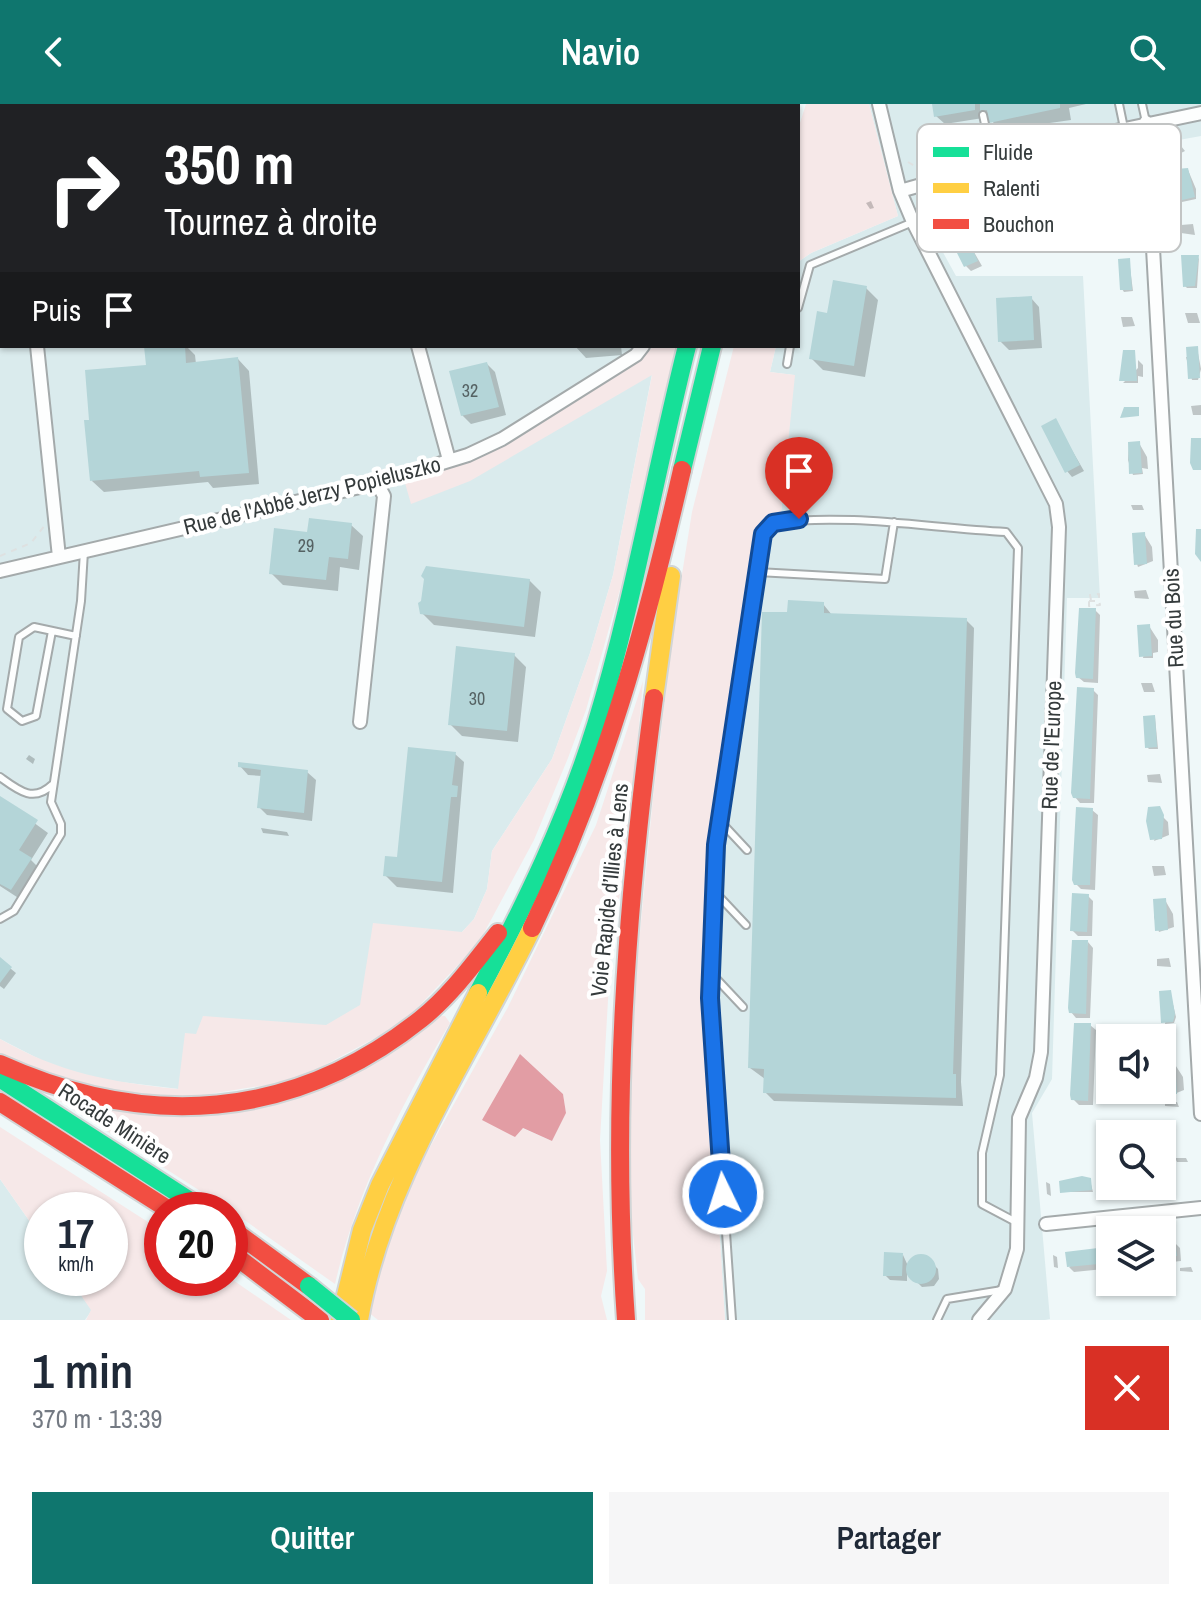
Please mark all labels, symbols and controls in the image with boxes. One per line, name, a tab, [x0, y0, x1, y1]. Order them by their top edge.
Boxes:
text: Navio	[561, 28, 640, 76]
icon: back	[32, 30, 76, 74]
icon: search	[1125, 30, 1169, 74]
legend	[917, 124, 1181, 252]
text: 350 m	[164, 126, 294, 201]
icon: right	[32, 136, 136, 240]
text: Fluide	[983, 137, 1033, 167]
text: Ralenti	[983, 173, 1040, 203]
text: Tournez à droite	[164, 198, 377, 246]
text: Bouchon	[983, 209, 1054, 239]
icon: arrive	[97, 288, 141, 332]
text: Puis	[32, 290, 81, 330]
house number: 32	[462, 378, 478, 403]
pin	[765, 437, 833, 519]
street label: Rue de l'Abbé Jerzy Popieluszko	[180, 448, 444, 542]
icon: arrive	[777, 449, 821, 493]
house number: 29	[298, 533, 314, 558]
street label: Rue du Bois	[1155, 568, 1191, 668]
street label: Rue de l'Europe	[1034, 680, 1068, 810]
house number: 30	[469, 686, 485, 711]
street label: Voie Rapide d’Illies à Lens	[583, 782, 635, 998]
map controls	[1096, 1024, 1176, 1296]
button: sound	[1096, 1024, 1176, 1104]
street label: Rocade Minière	[53, 1075, 177, 1171]
button: search	[1096, 1120, 1176, 1200]
position arrow	[681, 1152, 765, 1236]
speed limit sign: 20	[144, 1192, 248, 1296]
text: 17	[58, 1207, 94, 1260]
button: layers	[1096, 1216, 1176, 1296]
text: km/h	[58, 1250, 94, 1277]
text: 1 min	[32, 1338, 133, 1403]
button: close	[1085, 1346, 1169, 1430]
text: 370 m · 13:39	[32, 1401, 162, 1436]
button: Quitter	[32, 1492, 593, 1584]
button: Partager	[609, 1492, 1169, 1584]

